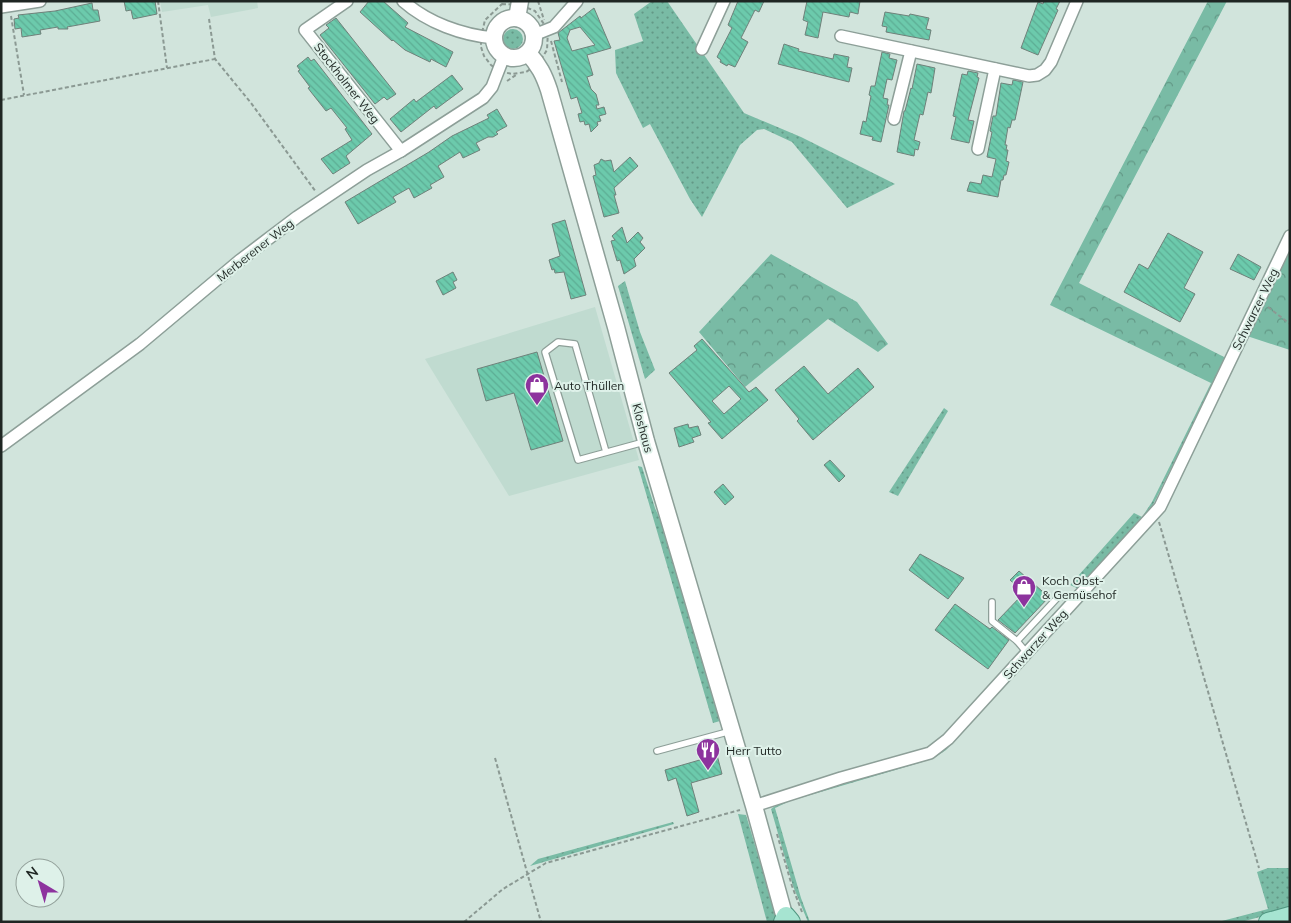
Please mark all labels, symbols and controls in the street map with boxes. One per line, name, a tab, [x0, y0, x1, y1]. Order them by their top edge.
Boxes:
street label: Stockholmer Weg	[311, 40, 383, 126]
street label: Merberener Weg	[214, 215, 296, 285]
street label: Schwarzer Weg	[1229, 266, 1281, 352]
shop icon: Auto Thüllen	[524, 372, 550, 406]
place label: Auto Thüllen	[554, 378, 624, 393]
street label: Kloshaus	[629, 402, 657, 454]
place label: Koch Obst- & Gemüsehof	[1042, 573, 1117, 602]
shop icon: Koch Obst- & Gemüsehof	[1011, 574, 1037, 608]
street label: Schwarzer Weg	[1000, 606, 1070, 682]
restaurant icon: Herr Tutto	[695, 737, 721, 771]
place label: Herr Tutto	[726, 743, 782, 758]
north arrow	[15, 858, 65, 908]
text: N	[22, 862, 42, 883]

